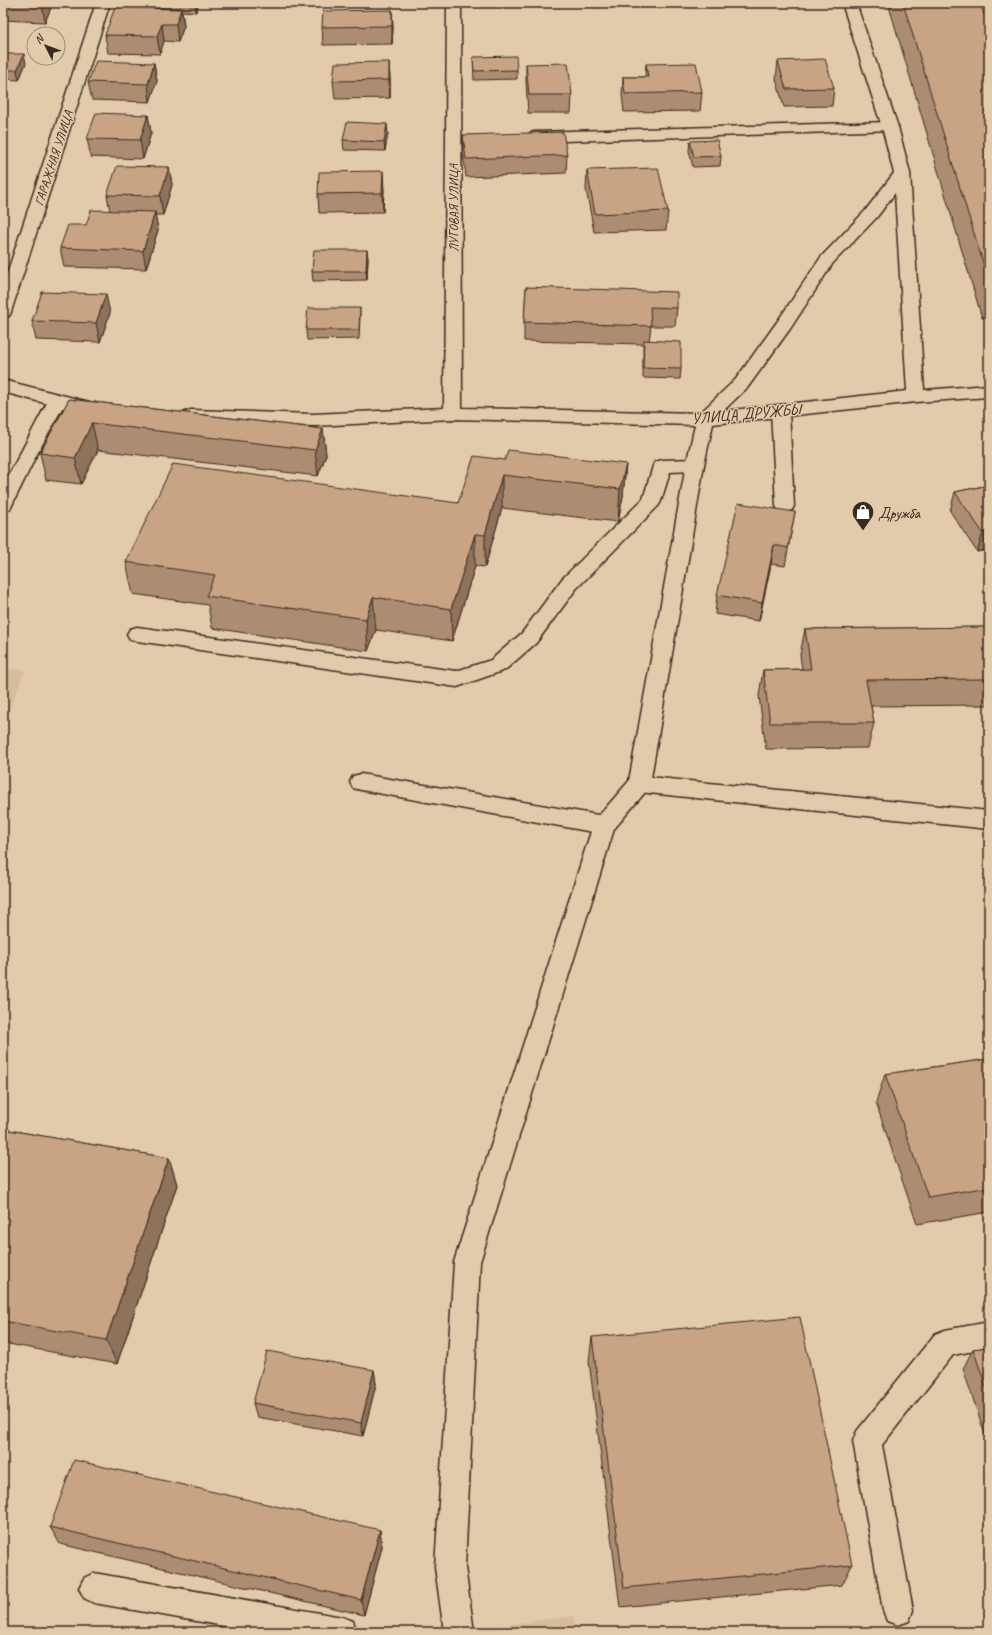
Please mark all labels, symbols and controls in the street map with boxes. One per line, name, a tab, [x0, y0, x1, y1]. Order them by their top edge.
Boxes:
north arrow	[26, 26, 66, 66]
text: N	[31, 30, 48, 47]
street label: ГАРАЖНАЯ УЛИЦА	[31, 109, 77, 208]
street label: ЛУГОВАЯ УЛИЦА	[446, 164, 462, 252]
street label: УЛИЦА ДРУЖБЫ	[691, 399, 805, 429]
shop icon: Дружба	[850, 499, 876, 532]
place label: Дружба	[878, 503, 921, 523]

